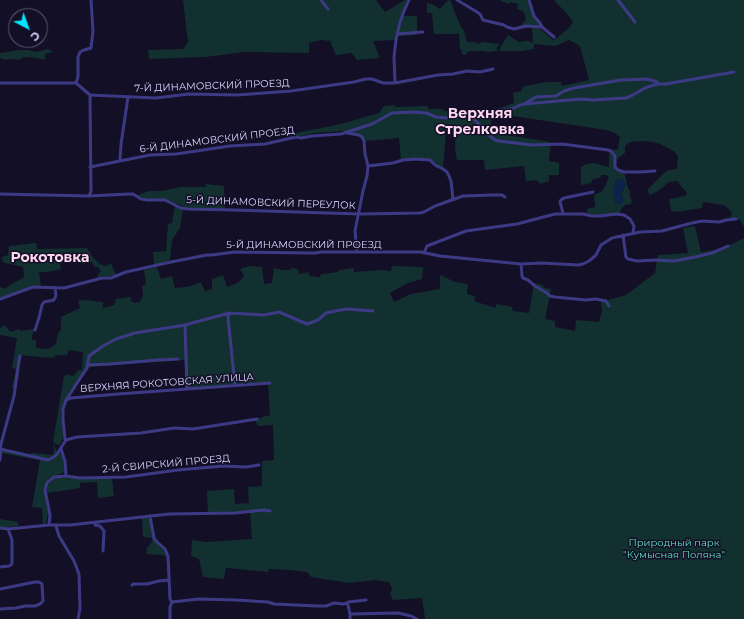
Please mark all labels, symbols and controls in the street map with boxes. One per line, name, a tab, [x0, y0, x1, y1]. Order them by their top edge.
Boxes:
north arrow	[8, 8, 48, 48]
text: С	[28, 28, 43, 44]
street label: 7-Й ДИНАМОВСКИЙ ПРОЕЗД	[134, 77, 290, 95]
district label: Верхняя Стрелковка	[435, 106, 525, 138]
street label: 6-Й ДИНАМОВСКИЙ ПРОЕЗД	[139, 125, 295, 155]
street label: 5-Й ДИНАМОВСКИЙ ПЕРЕУЛОК	[186, 194, 356, 212]
street label: 5-Й ДИНАМОВСКИЙ ПРОЕЗД	[226, 239, 382, 251]
district label: Рокотовка	[10, 250, 90, 266]
street label: ВЕРХНЯЯ РОКОТОВСКАЯ УЛИЦА	[80, 371, 254, 395]
street label: 2-Й СВИРСКИЙ ПРОЕЗД	[102, 452, 230, 476]
park label: Природный парк "Кумысная Поляна"	[623, 537, 725, 560]

